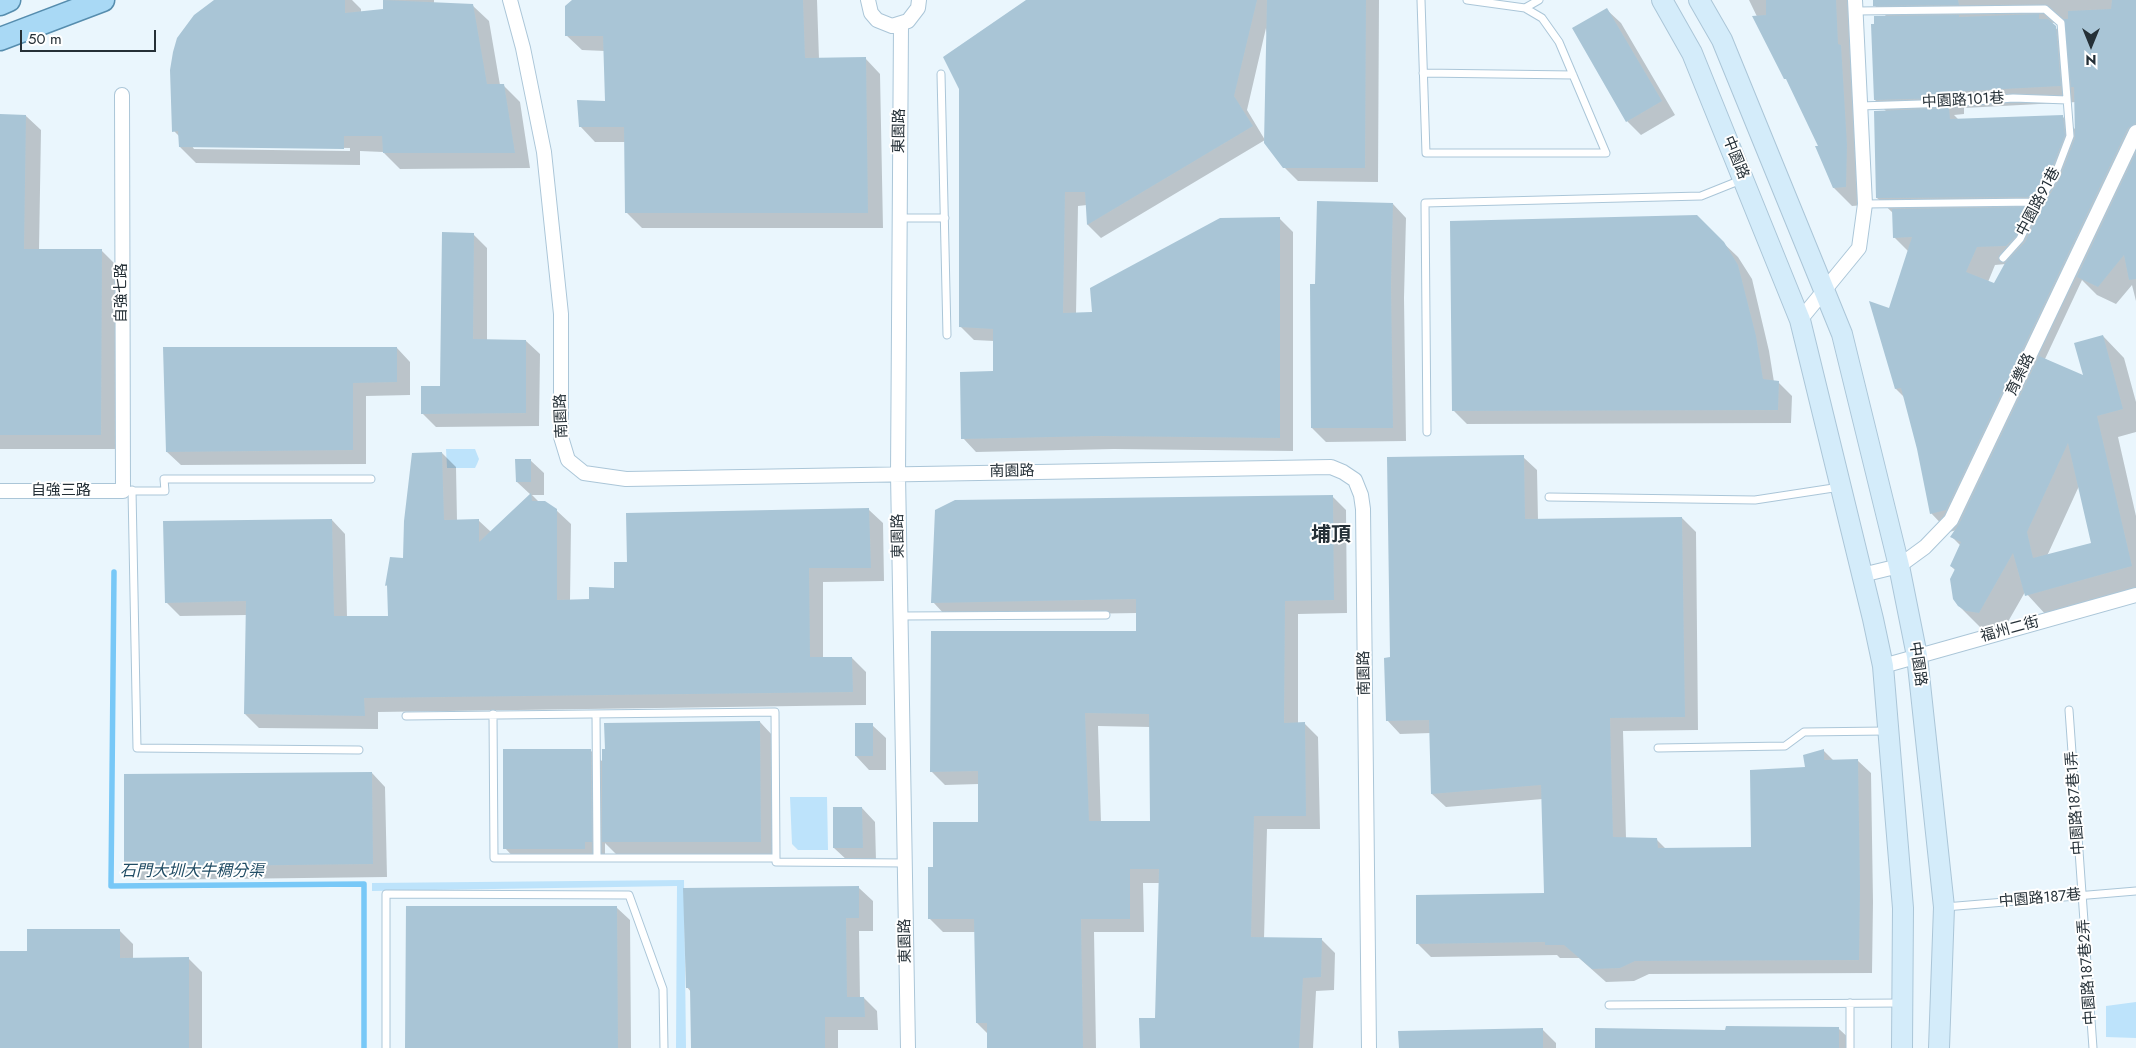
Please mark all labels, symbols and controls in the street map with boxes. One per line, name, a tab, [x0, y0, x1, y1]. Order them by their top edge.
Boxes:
scale bar	[22, 20, 159, 52]
north arrow	[2066, 20, 2116, 70]
text: 50 m	[28, 28, 62, 50]
text: N	[2085, 50, 2097, 70]
street label: 中園路101巷	[1921, 90, 2005, 112]
street label: 東園路	[891, 108, 909, 154]
street label: 中園路	[1718, 134, 1752, 182]
street label: 中園路91巷	[2013, 164, 2065, 240]
street label: 自強七路	[113, 263, 131, 323]
street label: 育樂路	[2003, 351, 2039, 399]
street label: 南園路	[552, 393, 572, 439]
street label: 南園路	[989, 463, 1035, 481]
street label: 自強三路	[31, 482, 91, 500]
street label: 東園路	[890, 513, 908, 559]
district label: 埔頂	[1311, 524, 1351, 548]
street label: 福州二街	[1979, 614, 2041, 646]
street label: 中園路	[1905, 640, 1929, 688]
street label: 南園路	[1356, 650, 1374, 696]
street label: 中園路187巷1弄	[2063, 750, 2089, 856]
water label: 石門大圳大牛稠分渠	[120, 862, 264, 882]
street label: 中園路187巷	[1998, 886, 2082, 912]
street label: 東園路	[897, 918, 915, 964]
street label: 中園路187巷2弄	[2075, 918, 2101, 1026]

